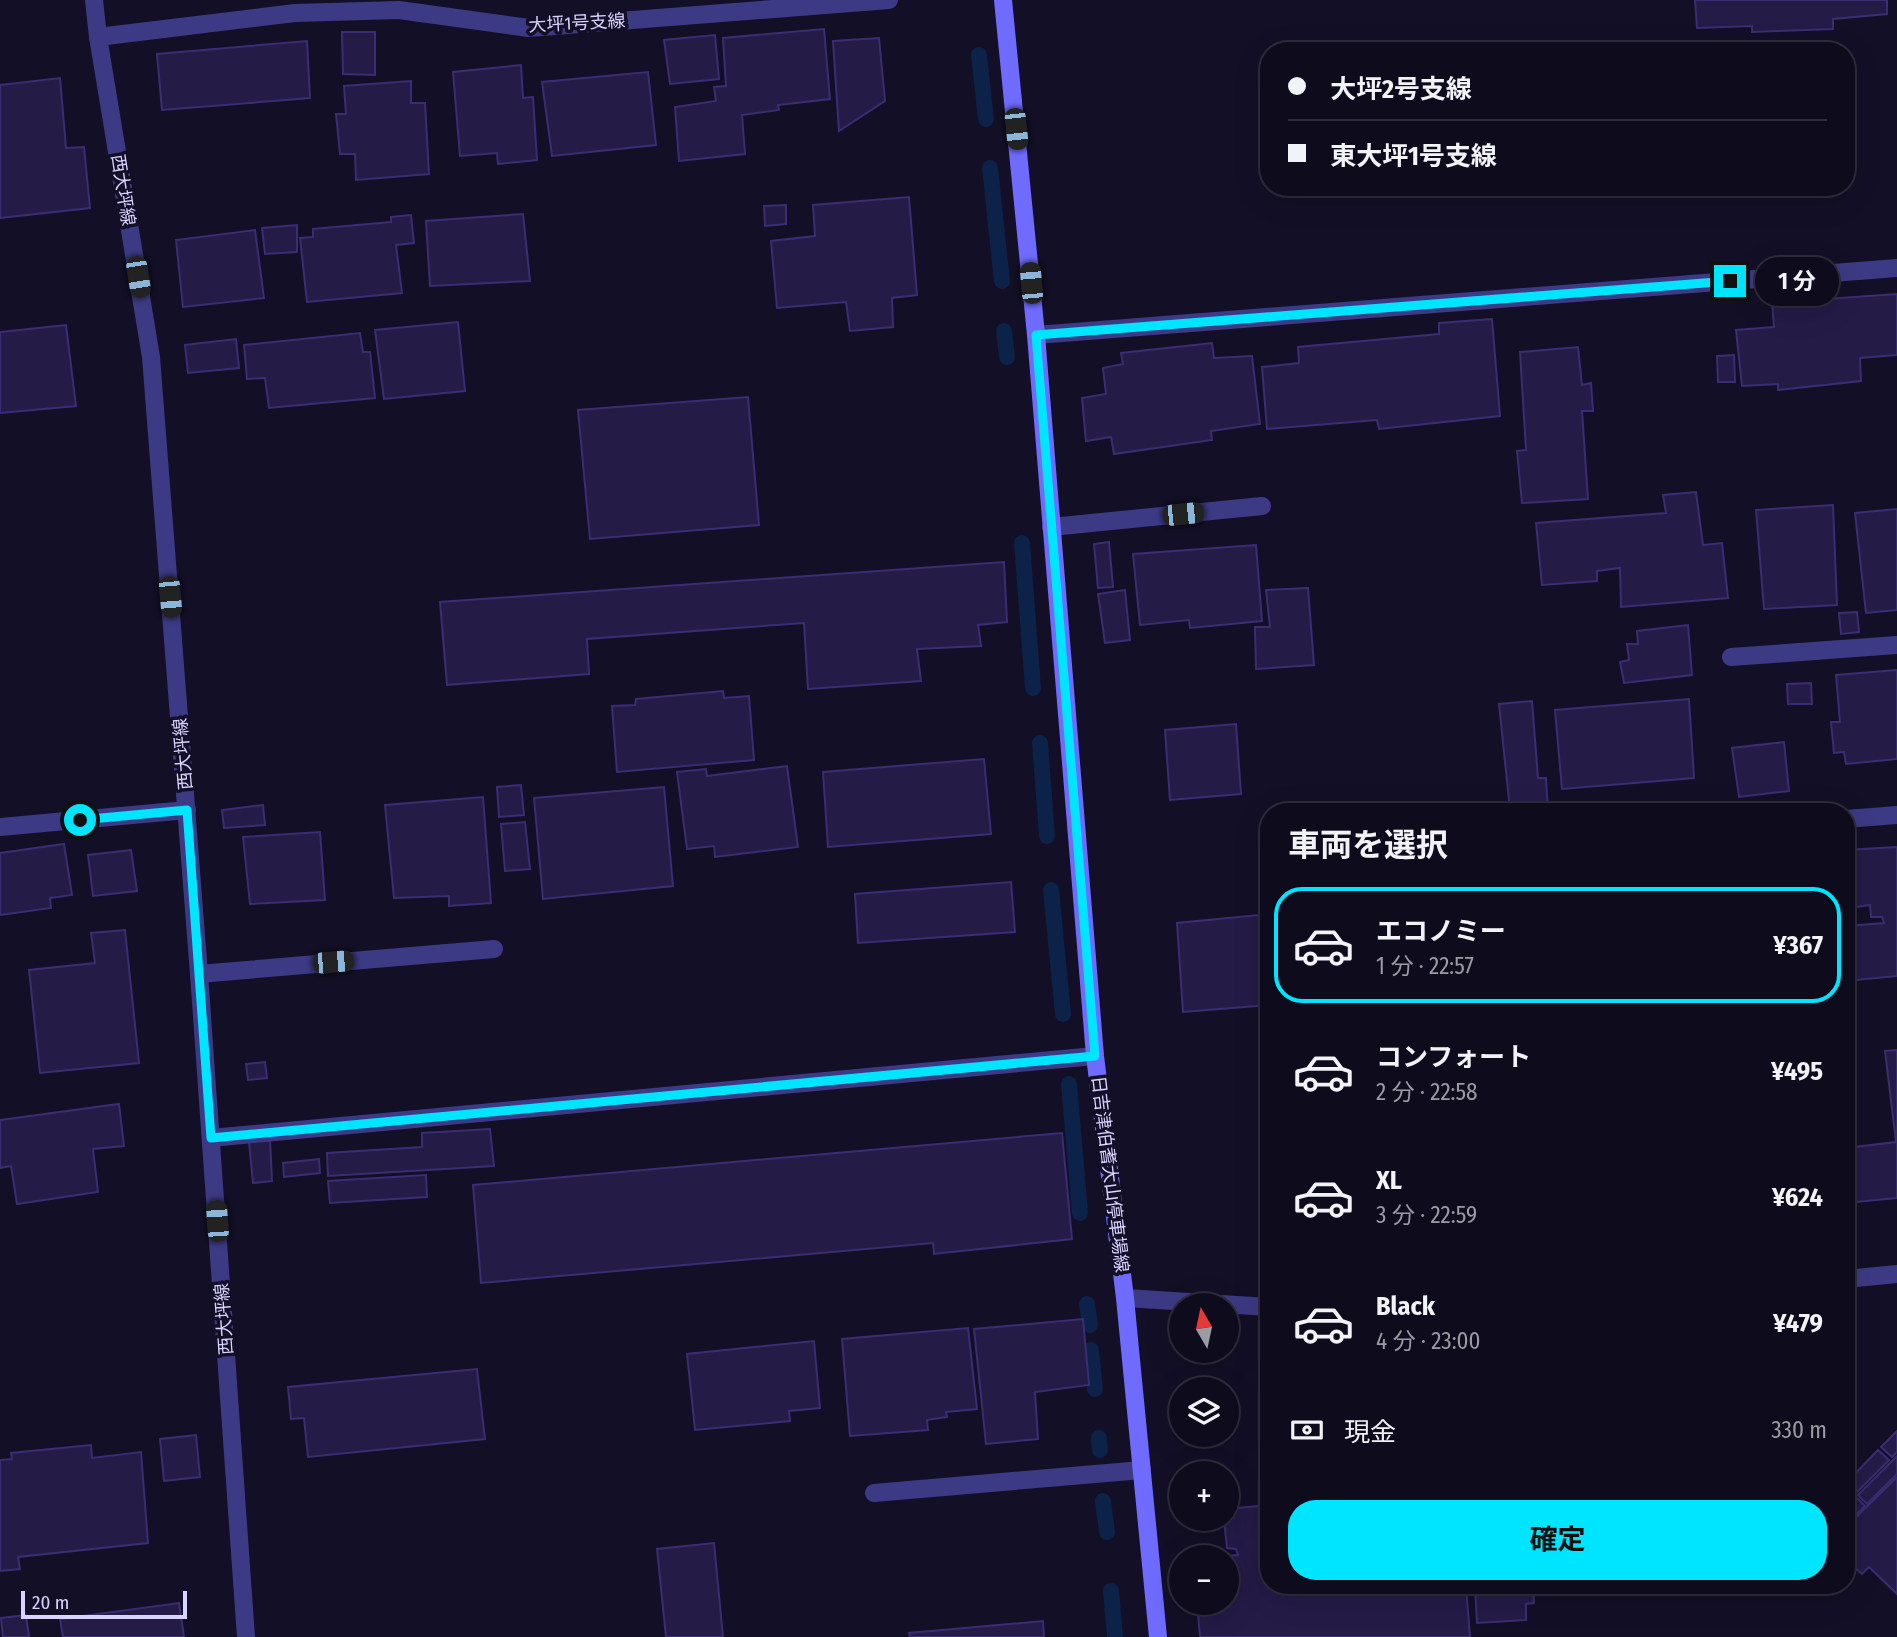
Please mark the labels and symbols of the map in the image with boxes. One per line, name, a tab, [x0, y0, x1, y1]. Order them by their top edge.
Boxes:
street label: 大坪1号支線	[528, 9, 626, 37]
car	[1004, 107, 1029, 151]
street label: 西大坪線	[107, 153, 139, 227]
car	[125, 255, 152, 299]
callout: 1 分	[1754, 256, 1838, 306]
car	[1019, 261, 1044, 305]
route end	[1714, 265, 1746, 297]
car	[1162, 501, 1205, 527]
car	[158, 575, 183, 619]
street label: 西大坪線	[169, 717, 197, 791]
route start	[64, 804, 96, 836]
car	[312, 950, 355, 974]
street label: 日吉津伯耆大山停車場線	[1087, 1074, 1133, 1274]
car	[206, 1199, 229, 1243]
street label: 西大坪線	[211, 1282, 237, 1356]
north arrow	[1169, 1293, 1239, 1363]
scale bar	[21, 1588, 187, 1620]

